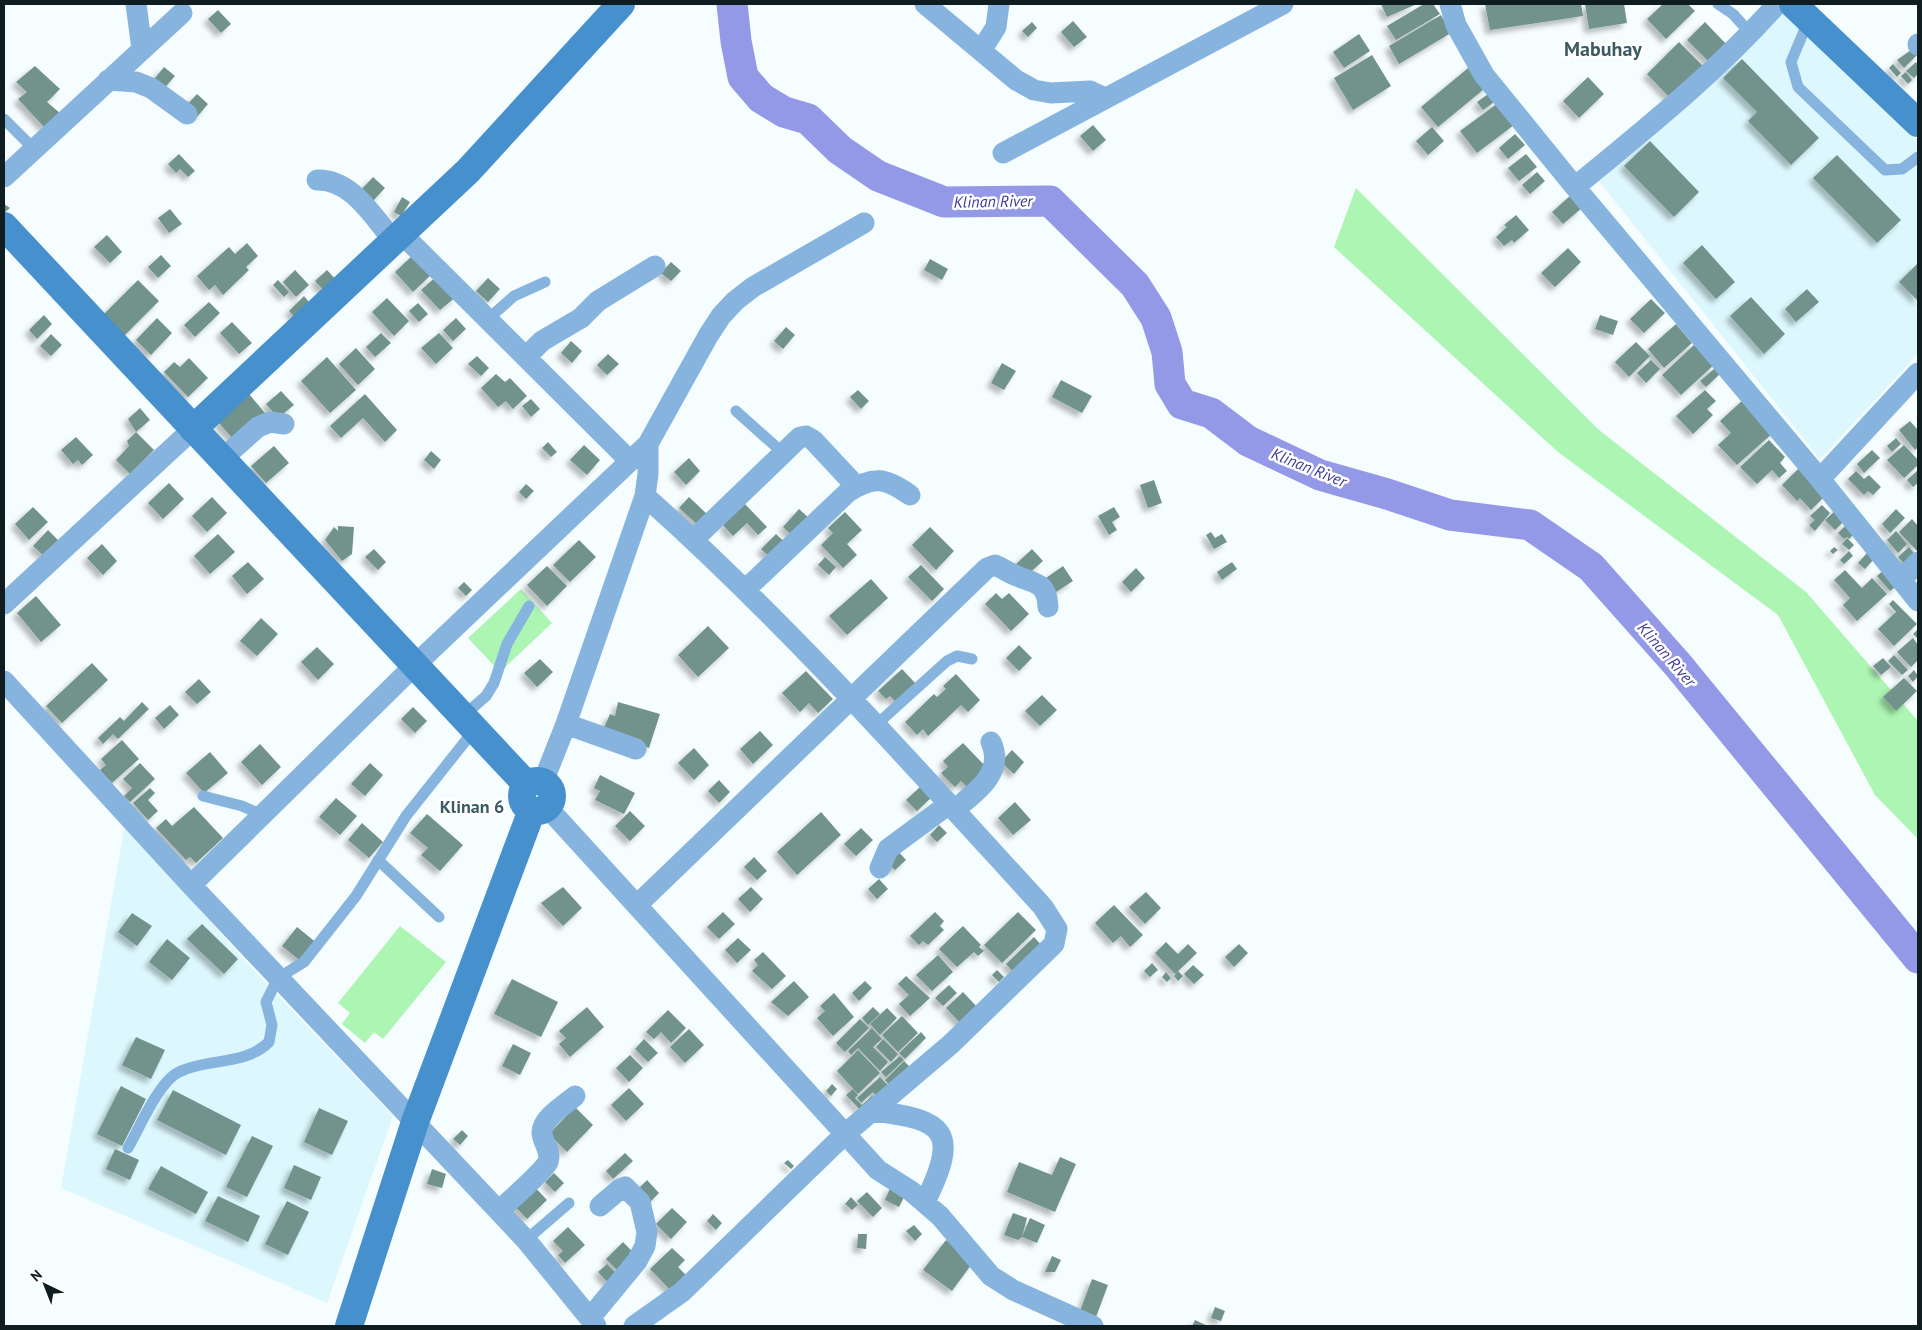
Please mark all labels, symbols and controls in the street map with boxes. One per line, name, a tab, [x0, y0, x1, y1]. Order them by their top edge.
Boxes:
district label: Mabuhay	[1564, 36, 1642, 62]
water label: Klinan River	[953, 190, 1034, 212]
water label: Klinan River	[1269, 443, 1351, 492]
water label: Klinan River	[1634, 618, 1702, 692]
district label: Klinan 6	[440, 795, 504, 818]
north arrow	[20, 1260, 70, 1310]
text: N	[27, 1266, 46, 1285]

